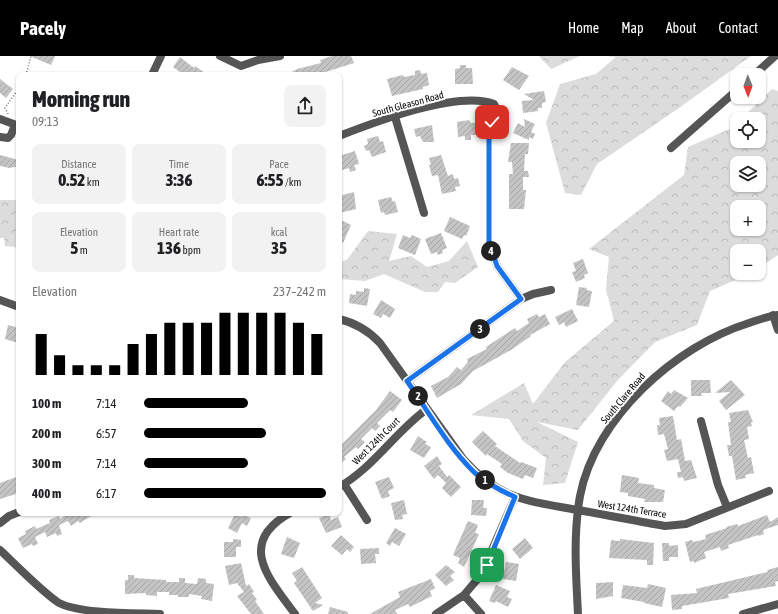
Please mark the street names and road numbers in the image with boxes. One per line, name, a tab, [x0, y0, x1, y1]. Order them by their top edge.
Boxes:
street label: South Gleason Road	[371, 89, 445, 119]
street label: South Clare Road	[599, 370, 647, 426]
street label: West 124th Court	[350, 415, 402, 467]
street label: West 124th Terrace	[597, 498, 668, 520]

